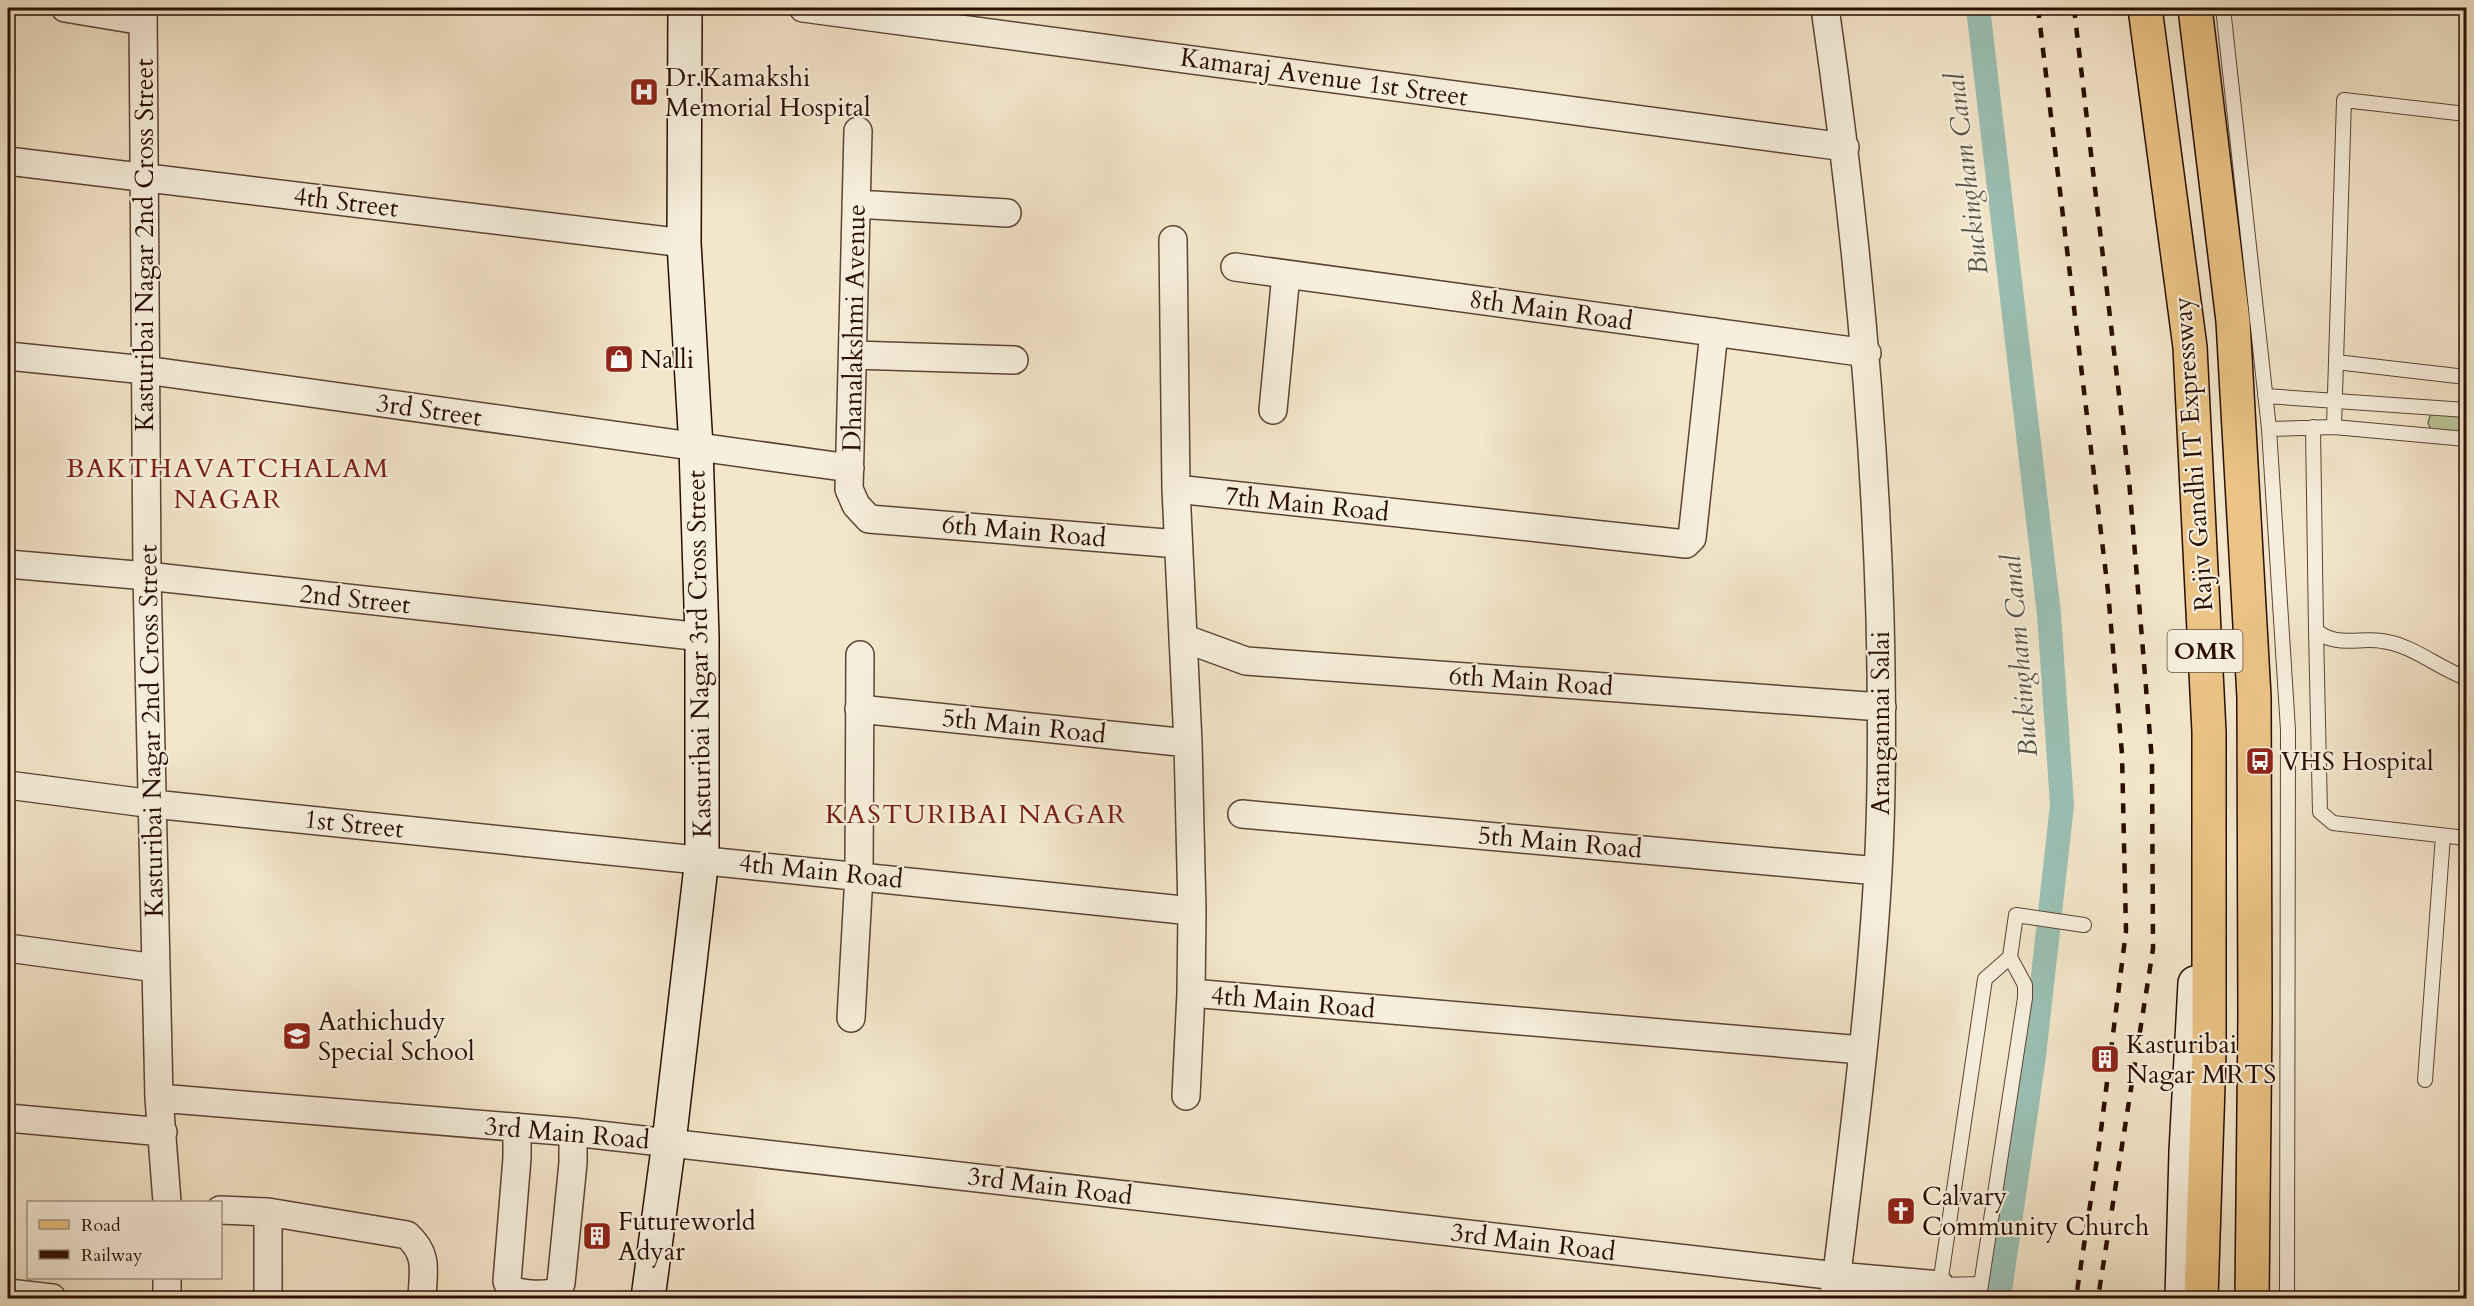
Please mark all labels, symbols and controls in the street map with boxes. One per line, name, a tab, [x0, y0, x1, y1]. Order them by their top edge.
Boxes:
street label: Kamaraj Avenue 1st Street	[1178, 39, 1470, 115]
street label: Kasturibai Nagar 2nd Cross Street	[127, 59, 162, 432]
place label: Dr.Kamakshi Memorial Hospital	[665, 60, 871, 125]
water label: Buckingham Canal	[1936, 70, 1998, 277]
hospital icon: Dr.Kamakshi Memorial Hospital	[628, 76, 660, 108]
street label: 4th Street	[292, 178, 400, 226]
street label: Dhanalakshmi Avenue	[834, 204, 874, 452]
street label: 8th Main Road	[1467, 281, 1635, 339]
street label: Rajiv Gandhi IT Expressway	[2165, 295, 2221, 612]
place label: Nalli	[640, 342, 694, 377]
shop icon: Nalli	[603, 343, 635, 375]
street label: 3rd Street	[374, 385, 484, 435]
district label: BAKTHAVATCHALAM NAGAR	[66, 450, 390, 518]
street label: Kasturibai Nagar 3rd Cross Street	[678, 470, 720, 838]
street label: 7th Main Road	[1223, 478, 1391, 530]
street label: 6th Main Road	[940, 506, 1108, 556]
street label: Kasturibai Nagar 2nd Cross Street	[130, 544, 172, 918]
water label: Buckingham Canal	[1993, 553, 2047, 759]
street label: 2nd Street	[298, 576, 412, 622]
road number: OMR	[2168, 630, 2242, 672]
street label: Arangannai Salai	[1863, 631, 1898, 815]
street label: 6th Main Road	[1448, 658, 1615, 704]
street label: 5th Main Road	[940, 700, 1108, 752]
place label: VHS Hospital	[2281, 744, 2434, 779]
bus stop icon: VHS Hospital	[2244, 745, 2276, 777]
district label: KASTURIBAI NAGAR	[825, 796, 1127, 833]
street label: 1st Street	[303, 801, 405, 847]
street label: 5th Main Road	[1476, 817, 1644, 867]
street label: 4th Main Road	[737, 845, 905, 897]
street label: 4th Main Road	[1209, 977, 1377, 1027]
place label: Aathichudy Special School	[318, 1004, 475, 1069]
school or university icon: Aathichudy Special School	[281, 1020, 313, 1052]
place label: Kasturibai Nagar MRTS	[2126, 1027, 2276, 1092]
building icon: Kasturibai Nagar MRTS	[2089, 1043, 2121, 1075]
street label: 3rd Main Road	[483, 1108, 651, 1158]
street label: 3rd Main Road	[966, 1159, 1134, 1213]
place label: Calvary Community Church	[1922, 1179, 2149, 1244]
church icon: Calvary Community Church	[1885, 1195, 1917, 1227]
legend	[27, 1201, 222, 1279]
place label: Futureworld Adyar	[618, 1204, 756, 1269]
text: Road	[81, 1213, 121, 1238]
street label: 3rd Main Road	[1449, 1215, 1617, 1269]
building icon: Futureworld Adyar	[581, 1220, 613, 1252]
text: Railway	[81, 1243, 143, 1268]

